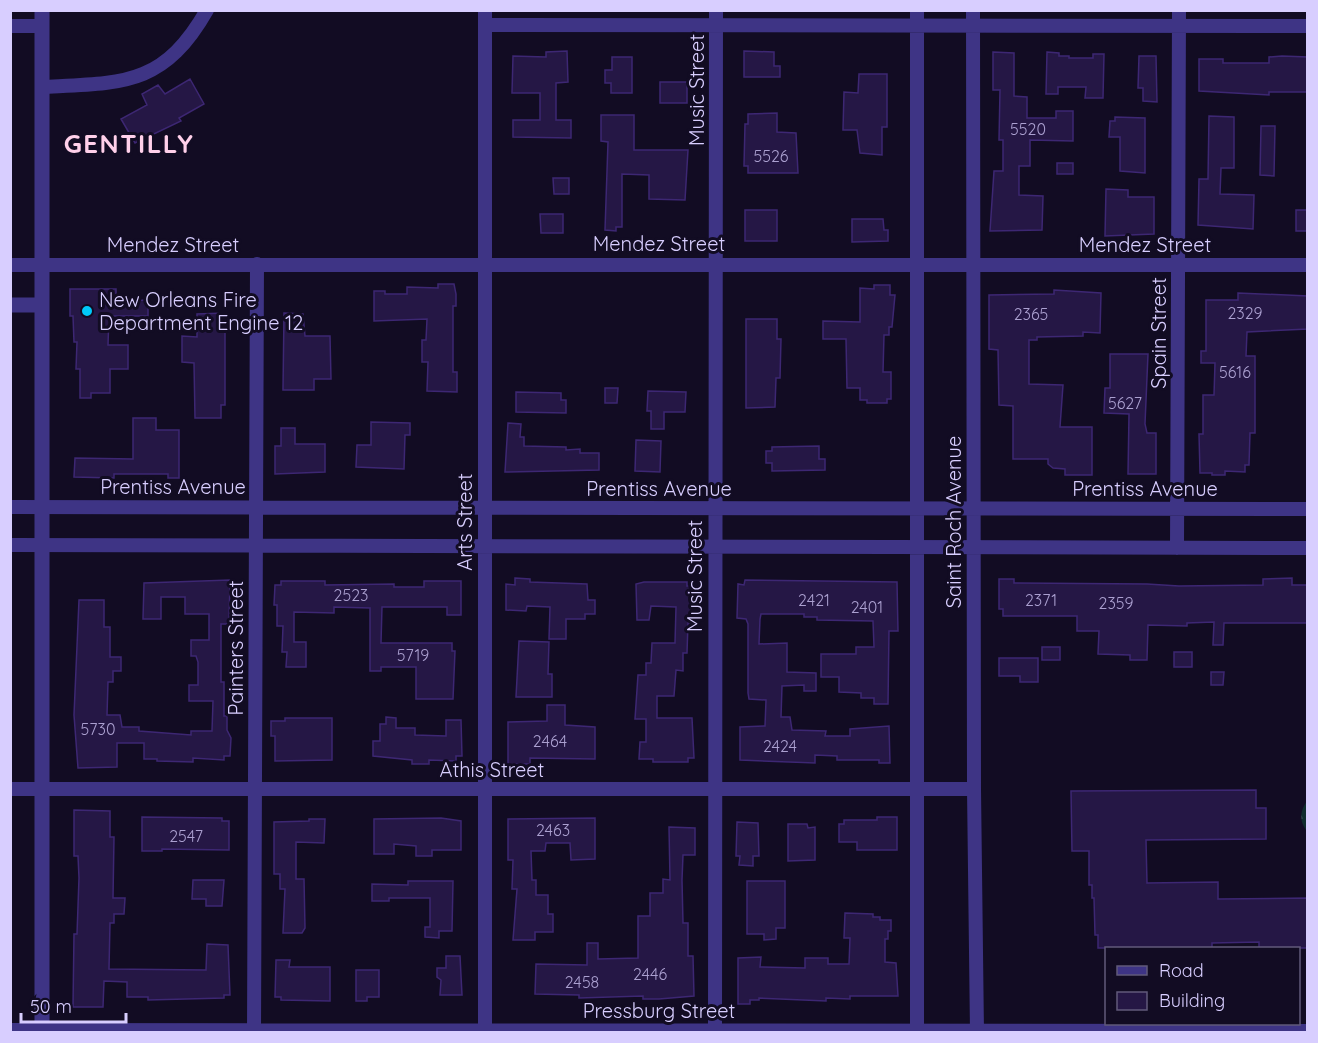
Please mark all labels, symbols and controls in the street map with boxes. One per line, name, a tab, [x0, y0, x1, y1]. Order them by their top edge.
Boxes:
street label: Music Street	[684, 34, 709, 146]
house number: 5520	[1010, 119, 1046, 139]
district label: GENTILLY	[64, 127, 194, 160]
house number: 5526	[754, 146, 789, 166]
street label: Mendez Street	[593, 231, 725, 256]
street label: Mendez Street	[107, 232, 239, 257]
street label: Mendez Street	[1079, 232, 1211, 257]
street label: Spain Street	[1146, 277, 1171, 389]
place label: New Orleans Fire Department Engine 12	[99, 287, 303, 335]
house number: 2329	[1227, 303, 1263, 323]
marker: New Orleans Fire Department Engine 12	[80, 304, 94, 318]
house number: 2365	[1014, 304, 1048, 324]
house number: 5616	[1219, 362, 1251, 382]
house number: 5627	[1108, 393, 1142, 413]
street label: Saint Roch Avenue	[941, 436, 966, 608]
street label: Arts Street	[452, 473, 477, 571]
street label: Prentiss Avenue	[100, 474, 246, 499]
street label: Prentiss Avenue	[586, 476, 732, 501]
street label: Prentiss Avenue	[1072, 476, 1218, 501]
street label: Music Street	[682, 520, 707, 632]
street label: Painters Street	[223, 580, 248, 715]
house number: 2523	[334, 585, 368, 605]
house number: 2421	[798, 590, 830, 610]
house number: 2371	[1025, 590, 1057, 610]
house number: 2359	[1099, 593, 1134, 613]
house number: 2401	[851, 597, 883, 617]
house number: 5719	[397, 645, 429, 665]
house number: 5730	[81, 719, 115, 739]
house number: 2464	[533, 731, 567, 751]
house number: 2424	[763, 736, 797, 756]
street label: Athis Street	[440, 757, 545, 782]
house number: 2463	[536, 820, 570, 840]
house number: 2547	[169, 826, 203, 846]
legend	[1105, 947, 1300, 1025]
text: Road	[1159, 959, 1204, 982]
house number: 2446	[633, 964, 667, 984]
house number: 2458	[565, 972, 599, 992]
scale bar	[21, 986, 126, 1024]
text: Building	[1159, 989, 1225, 1012]
text: 50 m	[30, 995, 72, 1018]
street label: Pressburg Street	[583, 998, 736, 1023]

